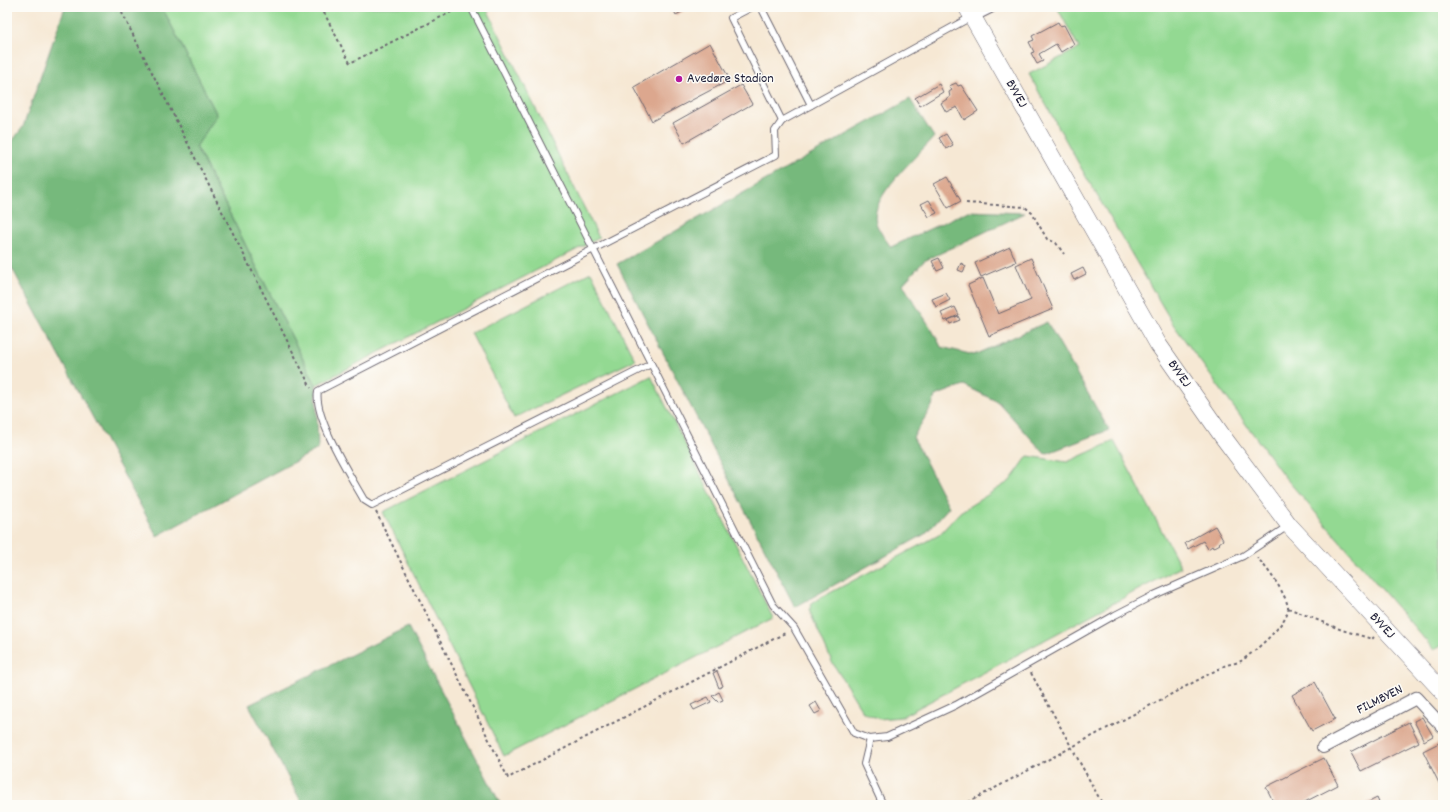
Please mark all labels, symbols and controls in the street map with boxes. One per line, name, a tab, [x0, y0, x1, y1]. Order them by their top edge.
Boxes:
place label: Avedøre Stadion	[687, 69, 774, 89]
marker: Avedøre Stadion	[674, 74, 684, 84]
street label: BYVEJ	[1000, 76, 1032, 112]
street label: BYVEJ	[1162, 356, 1196, 392]
street label: BYVEJ	[1364, 608, 1400, 644]
street label: FILMBYEN	[1353, 680, 1407, 720]

